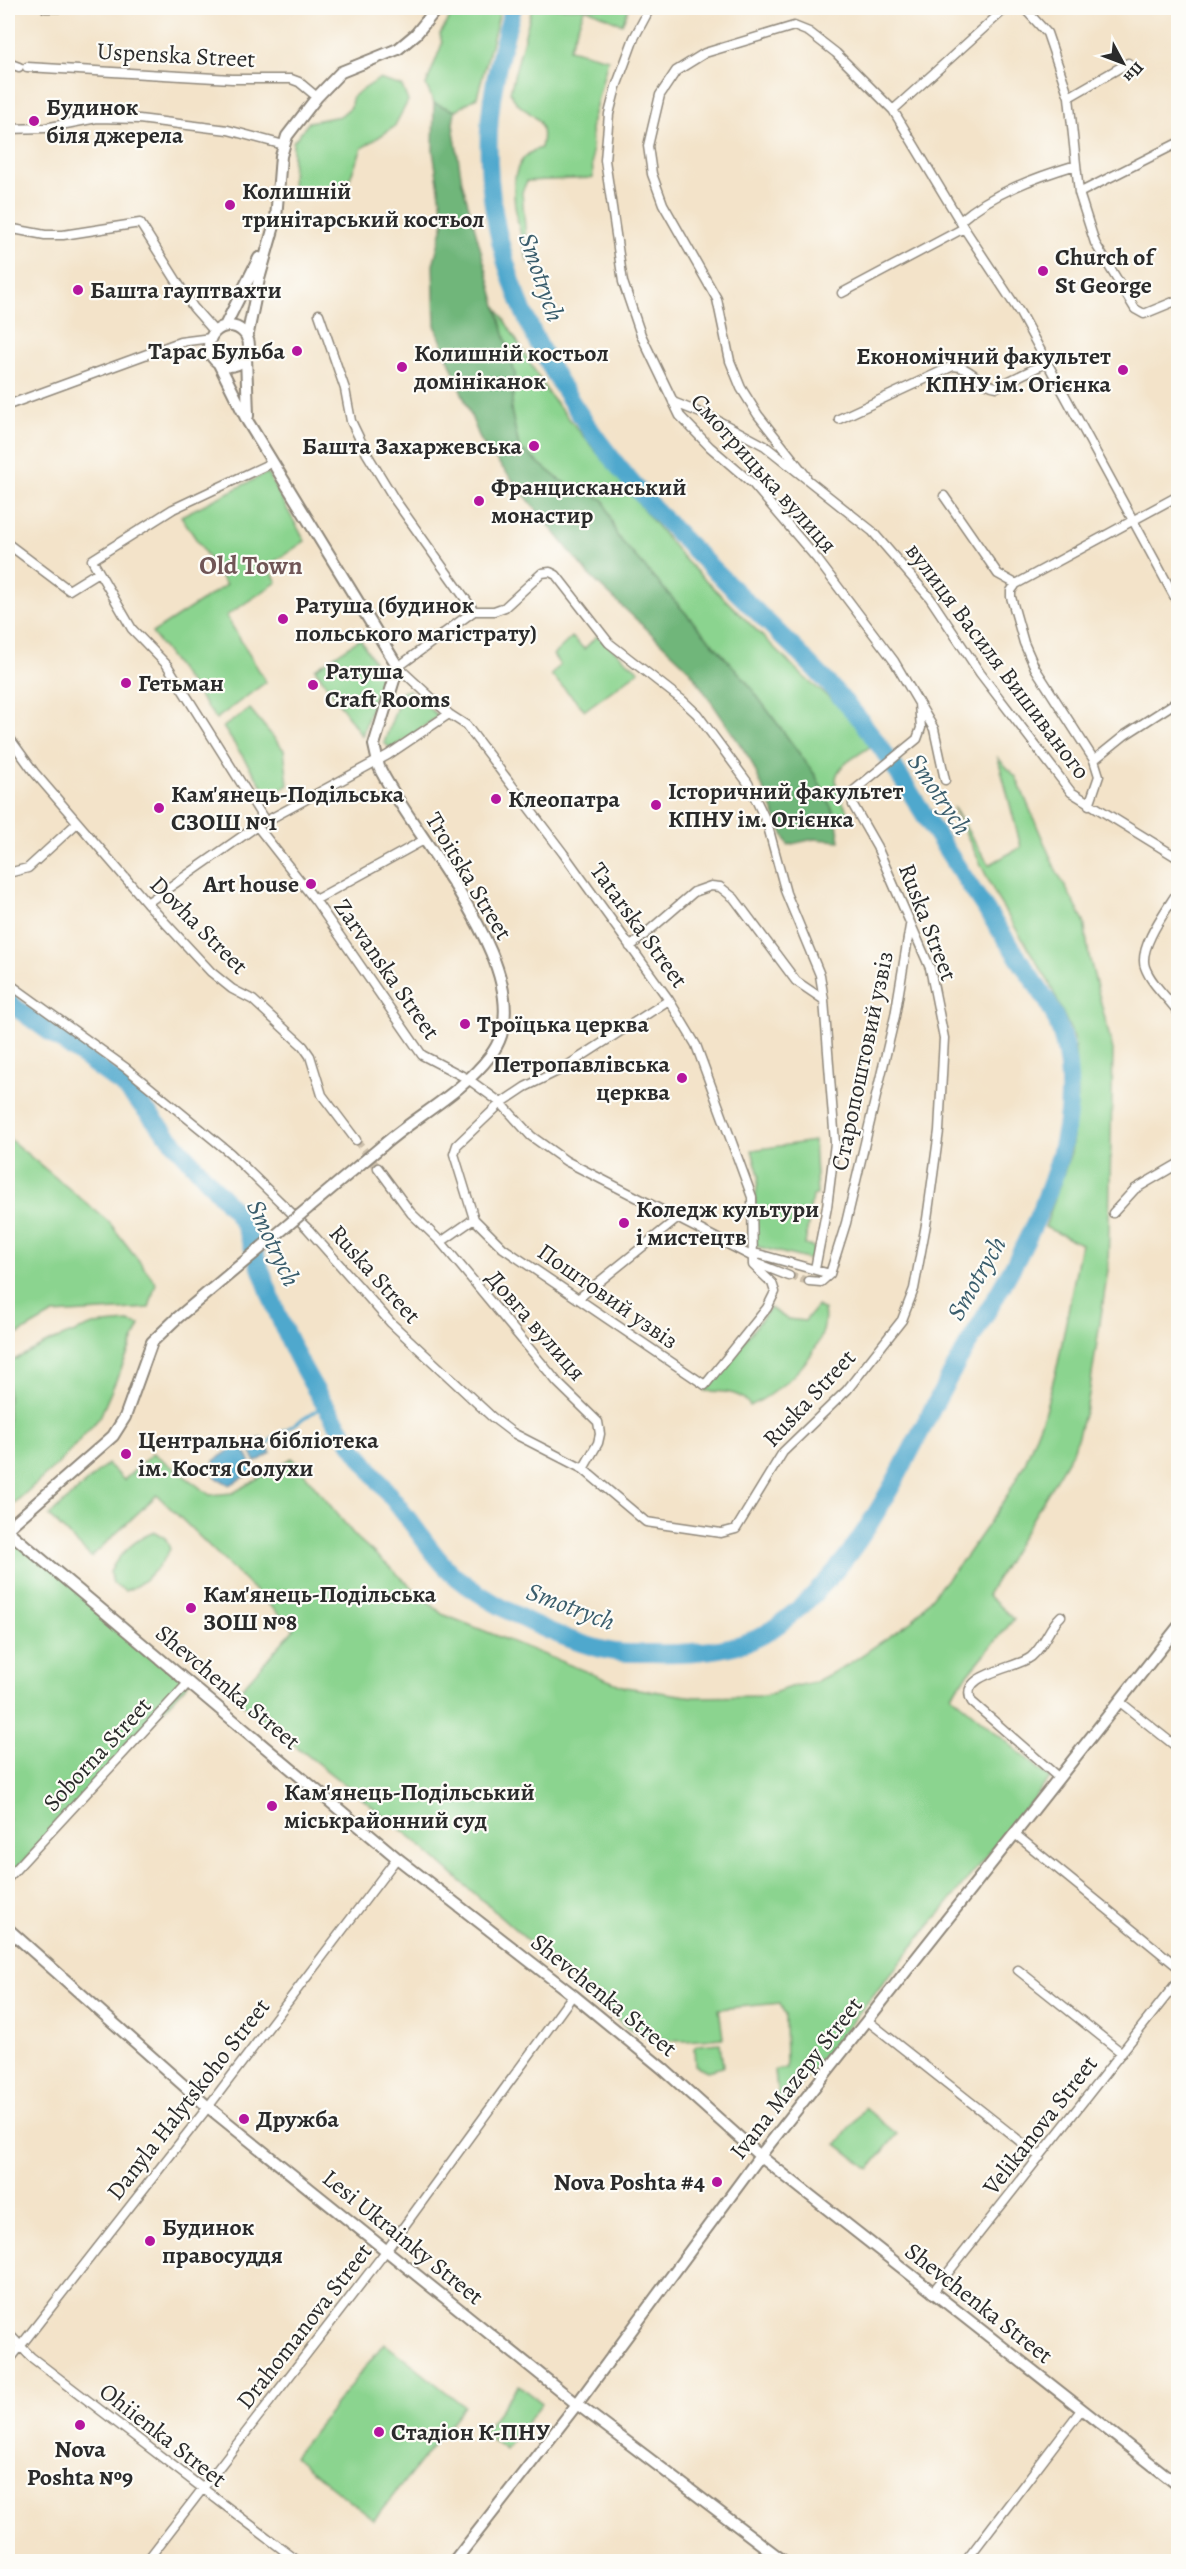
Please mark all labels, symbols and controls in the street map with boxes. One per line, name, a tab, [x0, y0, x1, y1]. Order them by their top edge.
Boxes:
north arrow	[1093, 33, 1153, 93]
street label: Uspenska Street	[96, 35, 256, 75]
text: Пн	[1118, 57, 1149, 87]
place label: Будинок біля джерела	[46, 91, 184, 151]
marker: Будинок біля джерела	[27, 114, 41, 128]
place label: Колишній тринітарський костьол	[242, 175, 485, 235]
marker: Колишній тринітарський костьол	[223, 198, 237, 212]
water label: Smotrych	[510, 228, 573, 326]
place label: Church of St George	[1055, 241, 1157, 301]
marker: Church of St George	[1036, 264, 1050, 278]
place label: Башта гауптвахти	[90, 274, 282, 306]
marker: Башта гауптвахти	[71, 283, 85, 297]
place label: Тарас Бульба	[148, 335, 286, 367]
place label: Колишній костьол домініканок	[413, 337, 609, 397]
place label: Економічний факультет КПНУ ім. Огієнка	[856, 340, 1112, 400]
marker: Тарас Бульба	[290, 344, 304, 358]
marker: Колишній костьол домініканок	[395, 360, 409, 374]
marker: Економічний факультет КПНУ ім. Огієнка	[1116, 363, 1130, 377]
street label: Смотрицька вулиця	[684, 386, 844, 560]
place label: Башта Захаржевська	[302, 430, 523, 462]
marker: Башта Захаржевська	[527, 439, 541, 453]
place label: Францисканський монастир	[491, 471, 686, 531]
marker: Францисканський монастир	[472, 494, 486, 508]
street label: вулиця Василя Вишиваного	[898, 536, 1098, 786]
district label: Old Town	[199, 548, 303, 583]
place label: Ратуша (будинок польського магістрату)	[295, 589, 537, 649]
marker: Ратуша (будинок польського магістрату)	[276, 612, 290, 626]
place label: Ратуша Craft Rooms	[325, 655, 450, 715]
place label: Гетьман	[138, 667, 224, 699]
marker: Гетьман	[119, 676, 133, 690]
marker: Ратуша Craft Rooms	[306, 678, 320, 692]
water label: Smotrych	[899, 746, 980, 842]
place label: Історичний факультет КПНУ ім. Огієнка	[668, 775, 904, 835]
place label: Кам'янець-Подільська СЗОШ №1	[171, 778, 405, 838]
place label: Клеопатра	[508, 783, 621, 815]
marker: Клеопатра	[489, 792, 503, 806]
marker: Історичний факультет КПНУ ім. Огієнка	[649, 798, 663, 812]
marker: Кам'янець-Подільська СЗОШ №1	[152, 801, 166, 815]
street label: Troitska Street	[418, 806, 520, 946]
street label: Tatarska Street	[583, 856, 695, 994]
street label: Ruska Street	[891, 859, 965, 985]
place label: Art house	[202, 868, 299, 900]
street label: Dovha Street	[143, 869, 255, 981]
marker: Art house	[304, 877, 318, 891]
street label: Zarvanska Street	[327, 892, 447, 1046]
street label: Старопоштовий узвіз	[823, 948, 901, 1174]
place label: Троїцька церква	[477, 1008, 649, 1040]
marker: Троїцька церква	[458, 1017, 472, 1031]
place label: Петропавлівська церква	[493, 1048, 671, 1108]
marker: Петропавлівська церква	[675, 1071, 689, 1085]
place label: Коледж культури і мистецтв	[636, 1193, 819, 1253]
water label: Smotrych	[238, 1194, 309, 1292]
marker: Коледж культури і мистецтв	[617, 1216, 631, 1230]
street label: Ruska Street	[322, 1218, 428, 1330]
water label: Smotrych	[938, 1230, 1015, 1327]
street label: Поштовий узвіз	[531, 1236, 685, 1356]
street label: Довга вулиця	[479, 1262, 593, 1388]
street label: Ruska Street	[755, 1342, 863, 1454]
place label: Центральна бібліотека ім. Костя Солухи	[138, 1424, 379, 1484]
marker: Центральна бібліотека ім. Костя Солухи	[119, 1447, 133, 1461]
water label: Smotrych	[522, 1574, 620, 1639]
place label: Кам'янець-Подільська ЗОШ №8	[203, 1578, 437, 1638]
marker: Кам'янець-Подільська ЗОШ №8	[184, 1601, 198, 1615]
street label: Shevchenka Street	[149, 1617, 307, 1757]
street label: Soborna Street	[36, 1690, 158, 1818]
place label: Кам'янець-Подільський міськрайонний суд	[284, 1776, 535, 1836]
marker: Кам'янець-Подільський міськрайонний суд	[265, 1799, 279, 1813]
street label: Shevchenka Street	[524, 1926, 684, 2064]
street label: Ivana Mazepy Street	[722, 1990, 870, 2166]
street label: Danyla Halytskoho Street	[99, 1991, 277, 2207]
street label: Velikanova Street	[975, 2049, 1105, 2202]
place label: Дружба	[256, 2103, 340, 2135]
marker: Дружба	[237, 2112, 251, 2126]
street label: Lesi Ukrainky Street	[316, 2162, 490, 2312]
place label: Nova Poshta #4	[553, 2166, 705, 2198]
marker: Nova Poshta #4	[710, 2175, 724, 2189]
place label: Будинок правосуддя	[162, 2211, 283, 2271]
marker: Будинок правосуддя	[143, 2234, 157, 2248]
street label: Shevchenka Street	[898, 2235, 1060, 2371]
street label: Drahomanova Street	[229, 2236, 379, 2416]
street label: Ohiienka Street	[93, 2375, 233, 2495]
place label: Стадіон К-ПНУ	[391, 2416, 551, 2448]
marker: Nova Poshta №9	[73, 2418, 87, 2432]
marker: Стадіон К-ПНУ	[372, 2425, 386, 2439]
place label: Nova Poshta №9	[27, 2433, 133, 2493]

